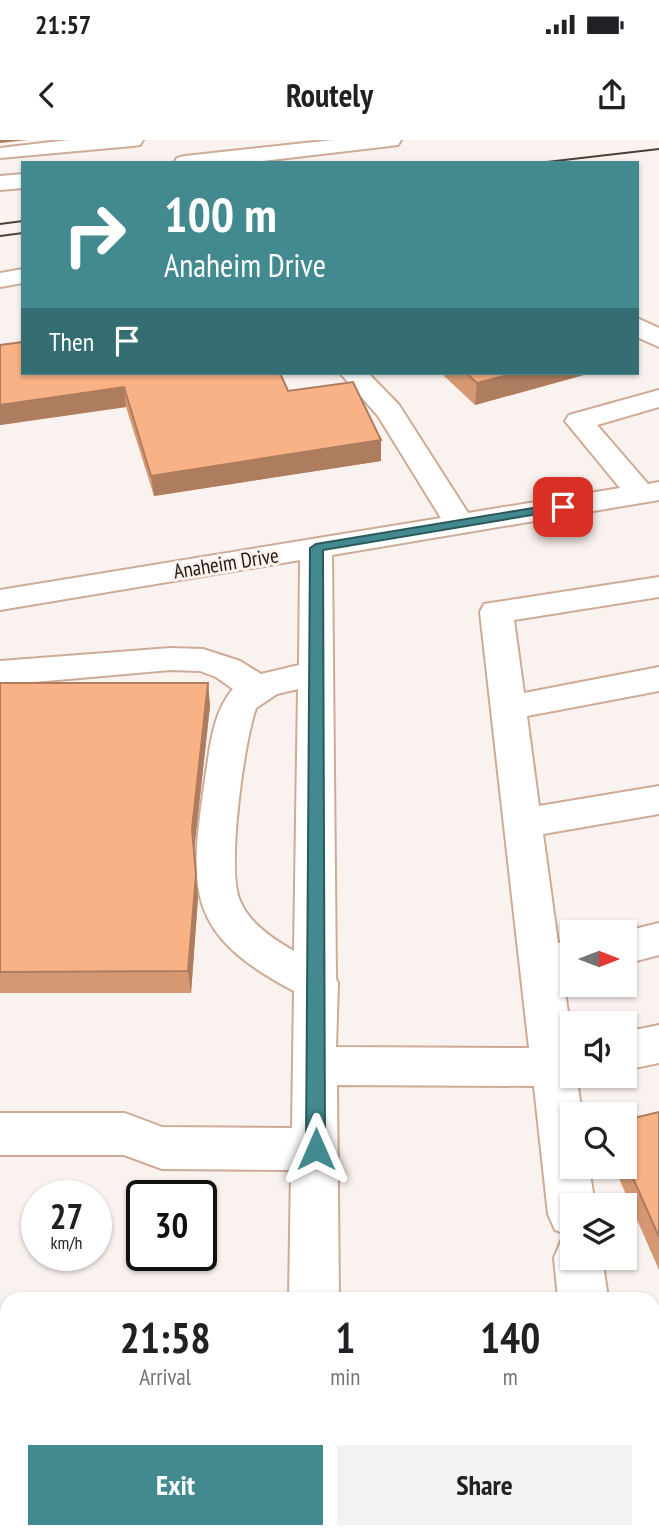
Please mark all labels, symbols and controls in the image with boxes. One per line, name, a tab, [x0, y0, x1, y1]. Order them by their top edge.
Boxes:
text: 21:57	[35, 8, 91, 41]
text: Routely	[286, 74, 373, 116]
icon: back	[28, 76, 66, 114]
icon: share	[593, 76, 631, 114]
text: 100 m	[164, 182, 277, 246]
icon: right	[49, 189, 140, 280]
text: Anaheim Drive	[164, 244, 326, 286]
icon: arrive	[108, 322, 146, 360]
text: Then	[49, 325, 94, 358]
pin	[533, 477, 593, 537]
icon: arrive	[544, 488, 582, 526]
street label: Anaheim Drive	[171, 541, 281, 585]
north arrow	[560, 920, 637, 998]
map controls	[560, 920, 637, 1270]
button: sound	[560, 1011, 637, 1088]
button: search	[560, 1102, 637, 1179]
position arrow	[279, 1112, 353, 1186]
speed limit sign: 30	[126, 1180, 217, 1271]
text: 27	[50, 1193, 83, 1239]
button: layers	[560, 1193, 637, 1270]
text: km/h	[51, 1231, 82, 1254]
text: 21:58	[120, 1310, 211, 1365]
text: 1	[335, 1310, 355, 1365]
text: 140	[480, 1310, 540, 1365]
text: Arrival	[139, 1362, 191, 1391]
text: min	[330, 1362, 360, 1391]
text: m	[503, 1362, 518, 1391]
button: Exit	[28, 1445, 323, 1525]
button: Share	[337, 1445, 632, 1525]

